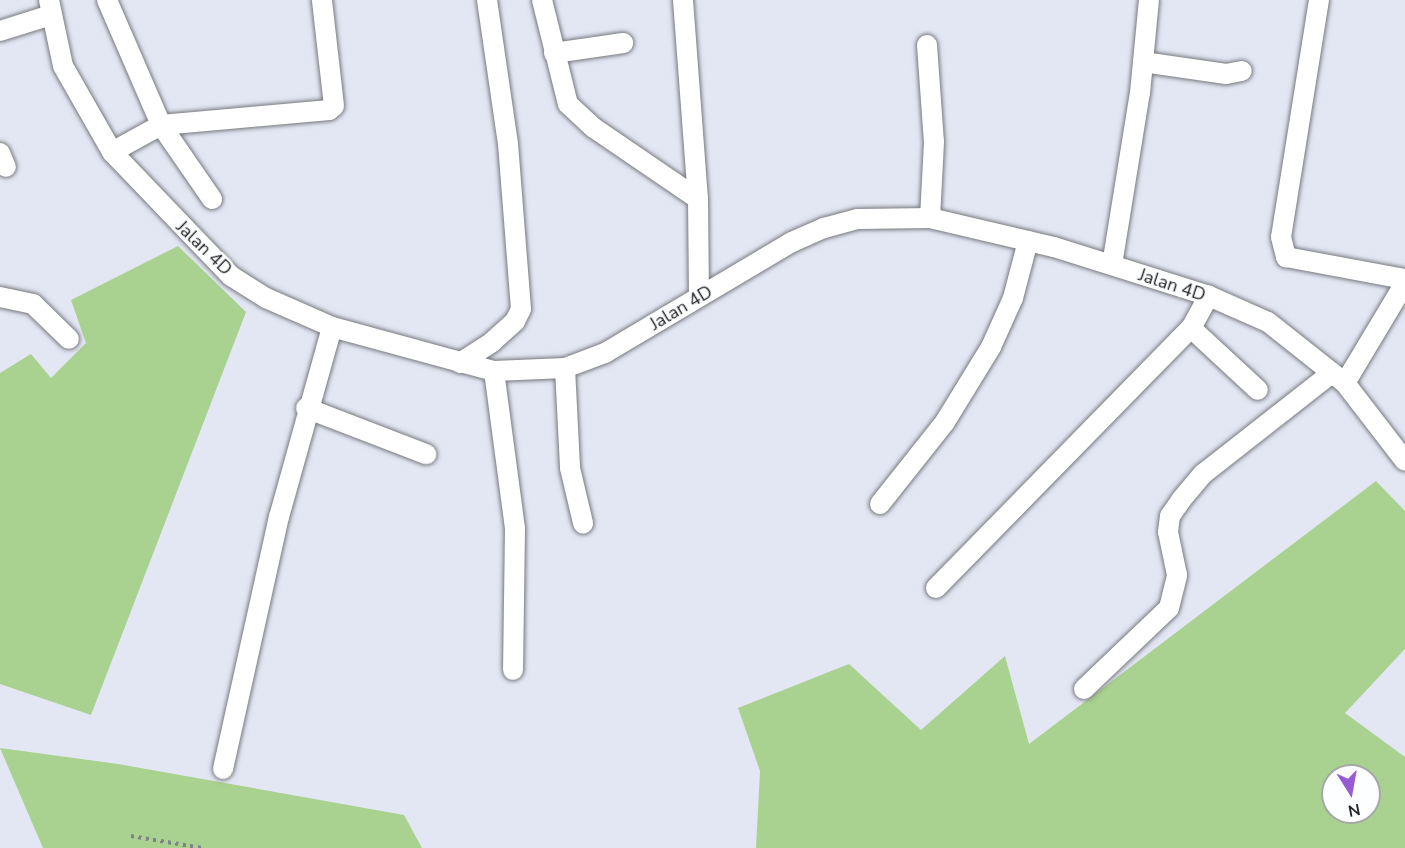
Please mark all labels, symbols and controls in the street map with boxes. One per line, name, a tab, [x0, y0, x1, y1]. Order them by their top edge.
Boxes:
street label: Jalan 4D	[172, 216, 236, 280]
street label: Jalan 4D	[1136, 264, 1208, 306]
street label: Jalan 4D	[646, 281, 716, 335]
north arrow	[1321, 764, 1381, 824]
text: N	[1346, 798, 1362, 822]

